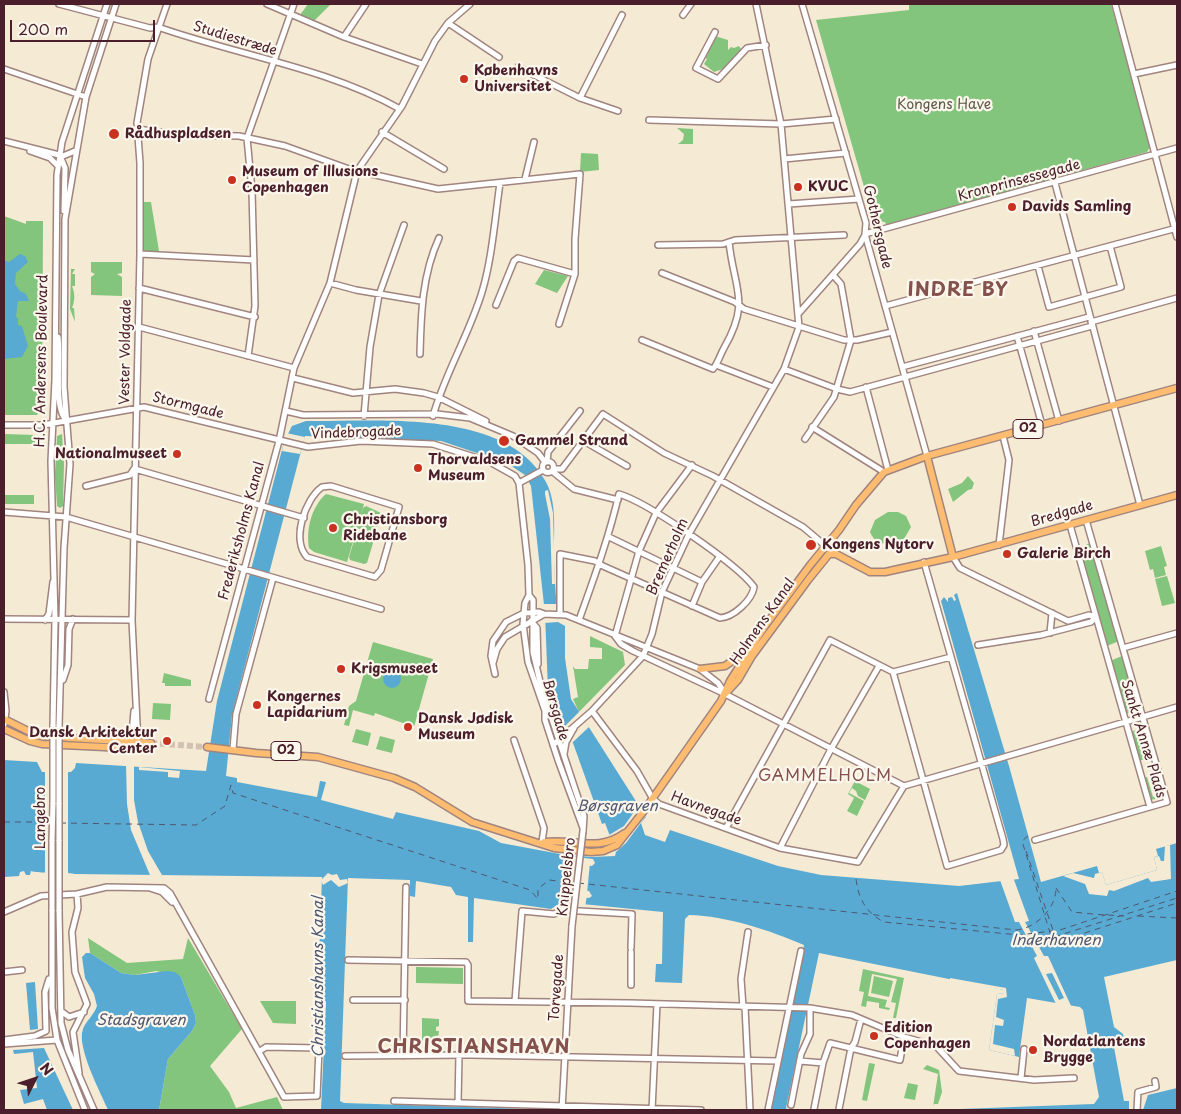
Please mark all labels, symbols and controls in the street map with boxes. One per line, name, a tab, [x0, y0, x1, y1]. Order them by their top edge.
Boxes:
scale bar	[12, 10, 158, 42]
text: 200 m	[18, 17, 68, 40]
street label: Studiestræde	[191, 18, 279, 60]
place label: Københavns Universitet	[474, 63, 558, 95]
marker: Københavns Universitet	[458, 73, 470, 85]
park label: Kongens Have	[897, 97, 991, 113]
place label: Rådhuspladsen	[125, 126, 231, 142]
marker: Rådhuspladsen	[107, 127, 121, 141]
street label: Kronprinsessegade	[956, 157, 1082, 205]
place label: Museum of Illusions Copenhagen	[242, 164, 378, 196]
marker: Museum of Illusions Copenhagen	[226, 174, 238, 186]
place label: KVUC	[808, 179, 848, 195]
marker: KVUC	[792, 181, 804, 193]
street label: Gothersgade	[859, 183, 895, 271]
place label: Davids Samling	[1022, 199, 1131, 215]
marker: Davids Samling	[1006, 201, 1018, 213]
street label: H.C. Andersens Boulevard	[32, 274, 52, 448]
district label: INDRE BY	[907, 280, 1009, 302]
street label: Vester Voldgade	[117, 299, 135, 405]
street label: Stormgade	[151, 389, 225, 423]
road number: O2	[1013, 419, 1043, 438]
street label: Vindebrogade	[310, 423, 402, 443]
place label: Gammel Strand	[515, 433, 628, 449]
marker: Gammel Strand	[497, 434, 511, 448]
place label: Nationalmuseet	[55, 446, 167, 462]
marker: Nationalmuseet	[171, 448, 183, 460]
place label: Thorvaldsens Museum	[428, 452, 521, 484]
street label: Frederiksholms Kanal	[215, 460, 269, 602]
marker: Thorvaldsens Museum	[412, 462, 424, 474]
street label: Bredgade	[1029, 497, 1095, 531]
place label: Christiansborg Ridebane	[343, 512, 448, 544]
street label: Bremerholm	[644, 516, 692, 598]
marker: Christiansborg Ridebane	[327, 522, 339, 534]
place label: Kongens Nytorv	[822, 537, 934, 553]
marker: Kongens Nytorv	[804, 538, 818, 552]
place label: Galerie Birch	[1017, 546, 1111, 562]
marker: Galerie Birch	[1001, 548, 1013, 560]
street label: Holmens Kanal	[727, 576, 799, 668]
place label: Krigsmuseet	[351, 661, 438, 677]
marker: Krigsmuseet	[335, 663, 347, 675]
street label: Børsgade	[538, 677, 572, 743]
street label: Sankt Annæ Plads	[1117, 678, 1169, 800]
place label: Kongernes Lapidarium	[267, 689, 347, 722]
marker: Kongernes Lapidarium	[251, 699, 263, 711]
place label: Dansk Jødisk Museum	[418, 711, 513, 744]
marker: Dansk Jødisk Museum	[402, 721, 414, 733]
place label: Dansk Arkitektur Center	[29, 725, 157, 758]
marker: Dansk Arkitektur Center	[161, 735, 173, 747]
road number: O2	[271, 741, 301, 760]
district label: GAMMELHOLM	[757, 767, 893, 787]
street label: Langebro	[33, 787, 49, 849]
street label: Havnegade	[668, 788, 744, 830]
water label: Børsgraven	[576, 798, 658, 816]
street label: Knippelsbro	[555, 837, 579, 917]
water label: Christianshavns Kanal	[310, 897, 328, 1057]
water label: Inderhavnen	[1011, 932, 1101, 950]
street label: Torvegade	[546, 954, 568, 1022]
water label: Stadsgraven	[97, 1012, 185, 1030]
place label: Edition Copenhagen	[884, 1020, 971, 1052]
marker: Edition Copenhagen	[868, 1030, 880, 1042]
place label: Nordatlantens Brygge	[1043, 1034, 1145, 1066]
district label: CHRISTIANSHAVN	[377, 1037, 571, 1059]
marker: Nordatlantens Brygge	[1027, 1044, 1039, 1056]
north arrow	[10, 1054, 60, 1104]
text: N	[35, 1058, 58, 1080]

